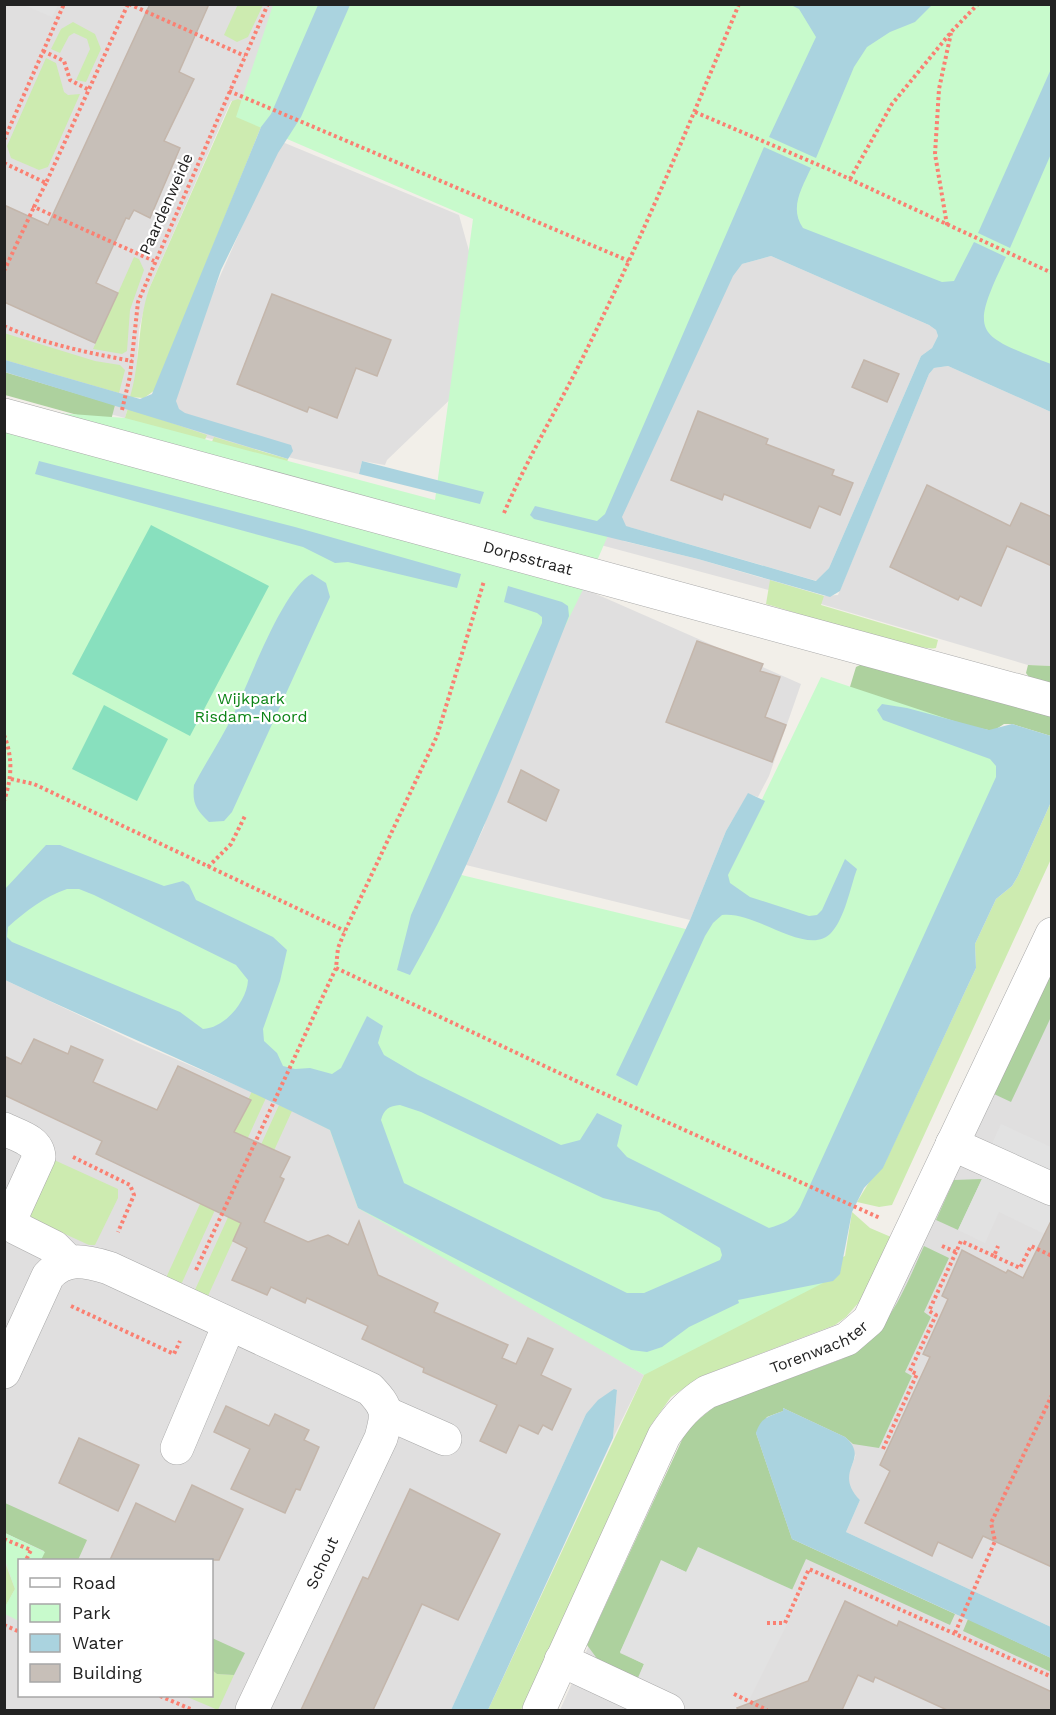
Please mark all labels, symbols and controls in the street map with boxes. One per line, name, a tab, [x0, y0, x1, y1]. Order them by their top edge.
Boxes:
street label: Paardenweide	[135, 150, 197, 258]
street label: Dorpsstraat	[481, 536, 575, 579]
park label: Wijkpark Risdam-Noord	[195, 689, 307, 726]
street label: Torenwachter	[767, 1316, 872, 1377]
street label: Schout	[302, 1534, 342, 1592]
legend	[18, 1559, 213, 1697]
text: Road	[72, 1572, 116, 1593]
text: Park	[72, 1602, 111, 1623]
text: Water	[72, 1632, 124, 1653]
text: Building	[72, 1662, 142, 1683]

